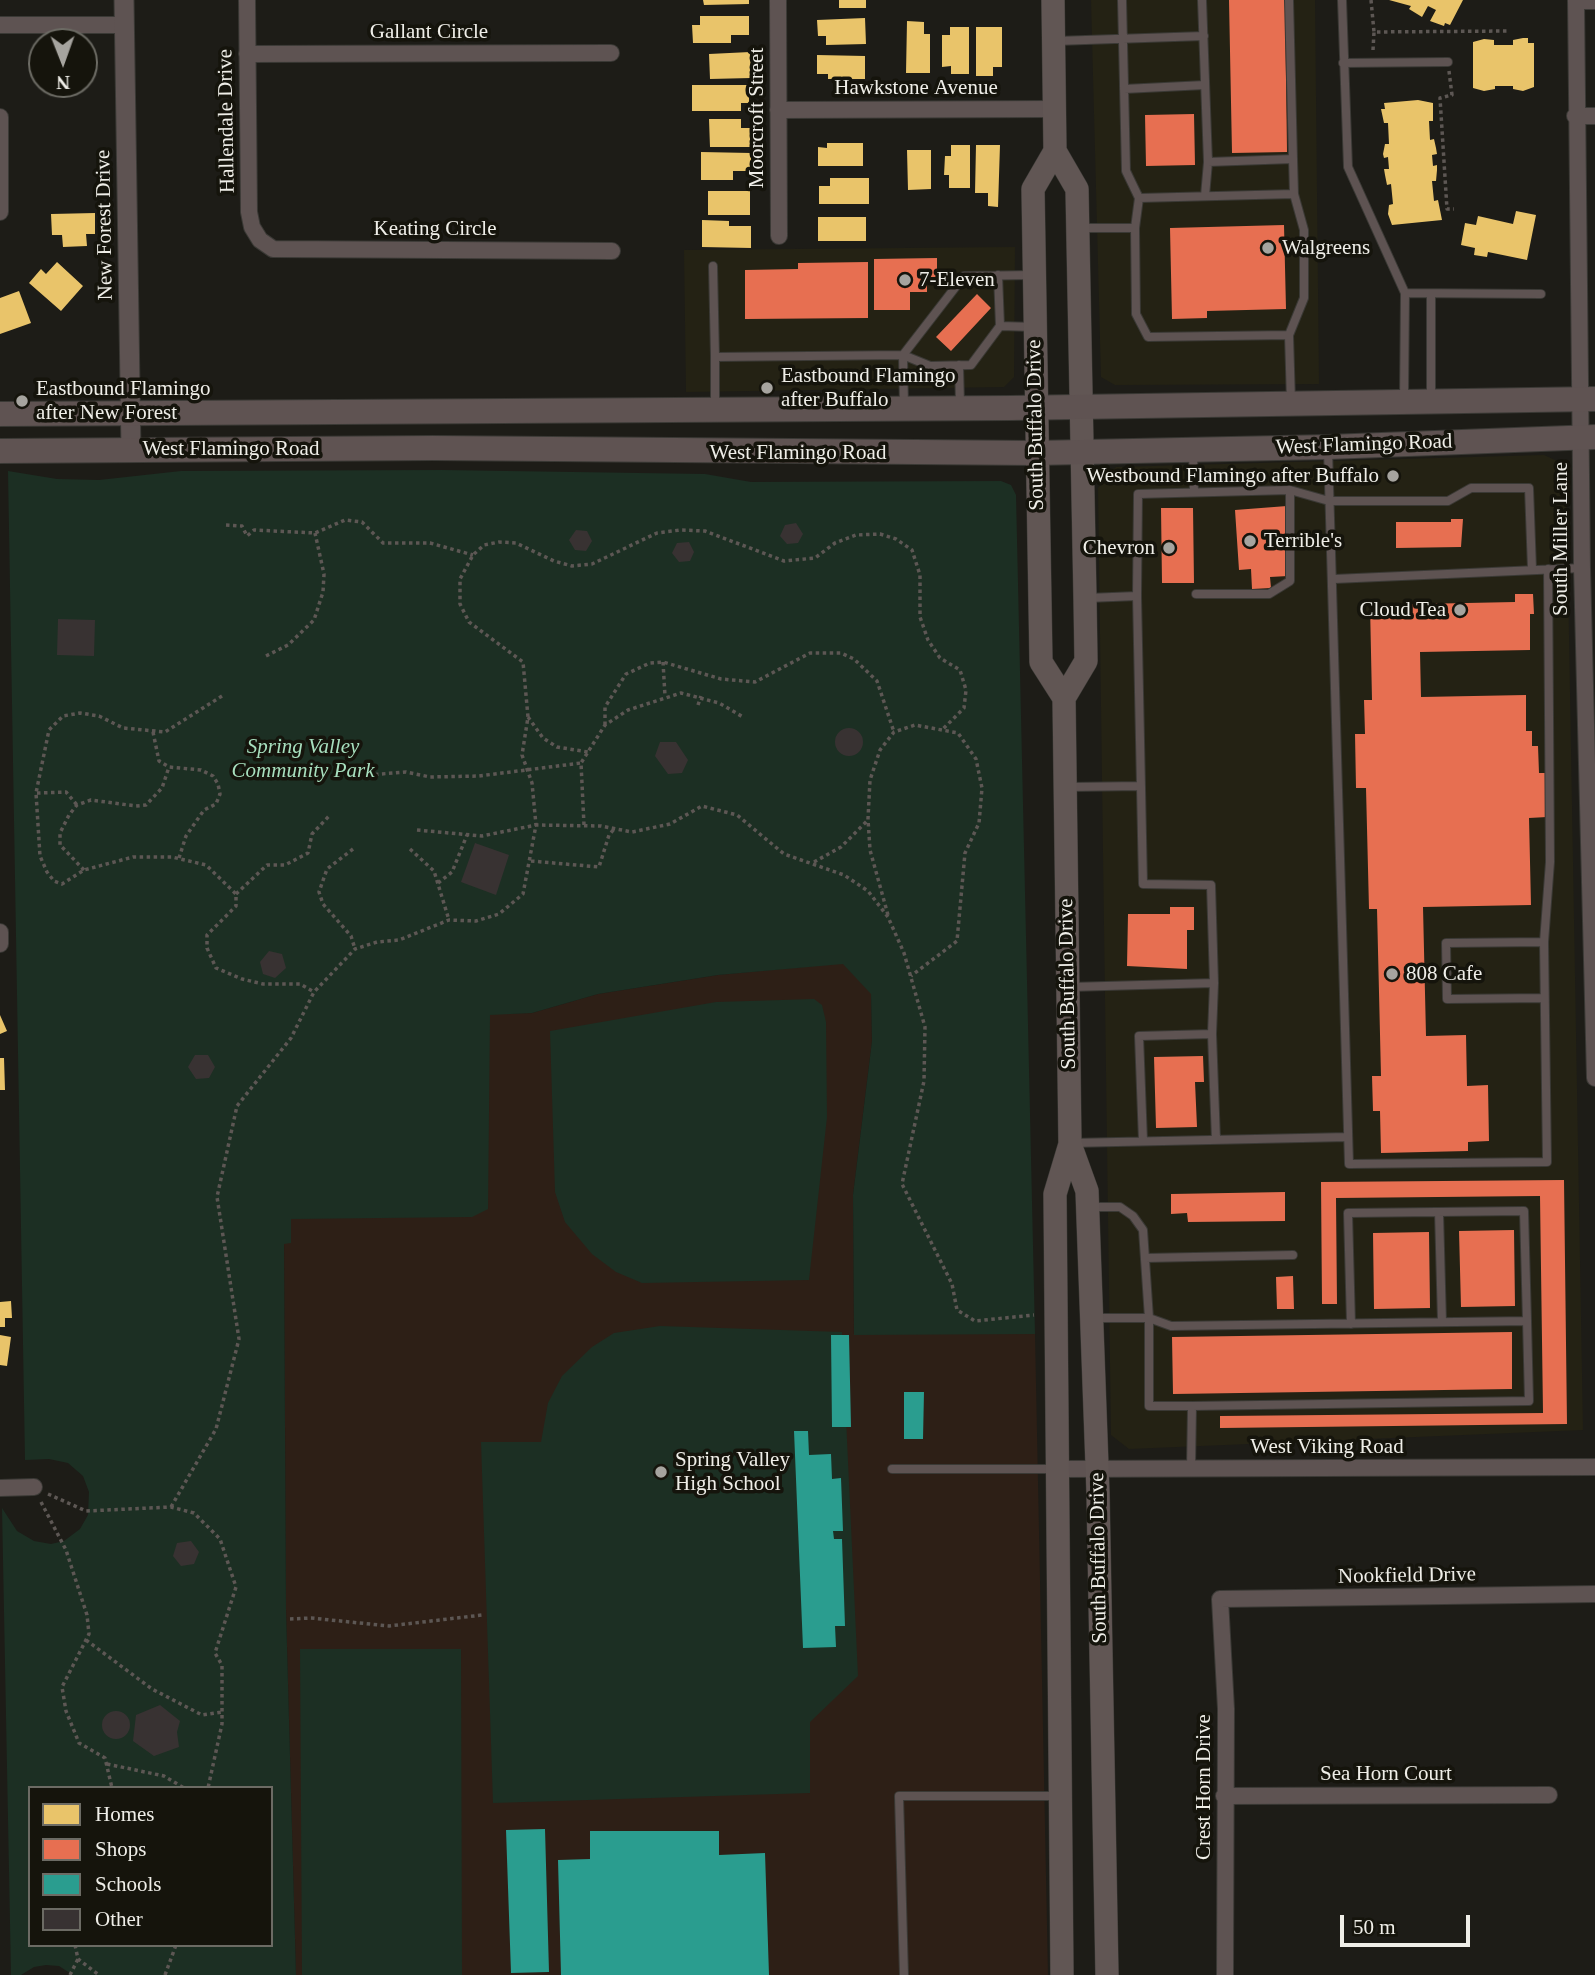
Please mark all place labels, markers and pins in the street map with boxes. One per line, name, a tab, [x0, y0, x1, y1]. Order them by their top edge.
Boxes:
place label: Walgreens	[1282, 235, 1370, 261]
marker: Walgreens	[1260, 240, 1276, 256]
place label: 7-Eleven	[919, 267, 995, 293]
marker: 7-Eleven	[897, 272, 913, 288]
place label: Eastbound Flamingo after Buffalo	[781, 363, 955, 413]
place label: Eastbound Flamingo after New Forest	[36, 376, 210, 426]
marker: Eastbound Flamingo after Buffalo	[759, 380, 775, 396]
marker: Eastbound Flamingo after New Forest	[14, 393, 30, 409]
place label: Westbound Flamingo after Buffalo	[1087, 463, 1379, 489]
marker: Westbound Flamingo after Buffalo	[1385, 468, 1401, 484]
place label: Terrible's	[1264, 528, 1342, 554]
marker: Terrible's	[1242, 533, 1258, 549]
place label: Chevron	[1083, 535, 1155, 561]
marker: Chevron	[1161, 540, 1177, 556]
place label: Cloud Tea	[1359, 597, 1446, 623]
marker: Cloud Tea	[1452, 602, 1468, 618]
place label: 808 Cafe	[1406, 961, 1482, 987]
marker: 808 Cafe	[1384, 966, 1400, 982]
place label: Spring Valley High School	[675, 1447, 790, 1497]
marker: Spring Valley High School	[653, 1464, 669, 1480]

